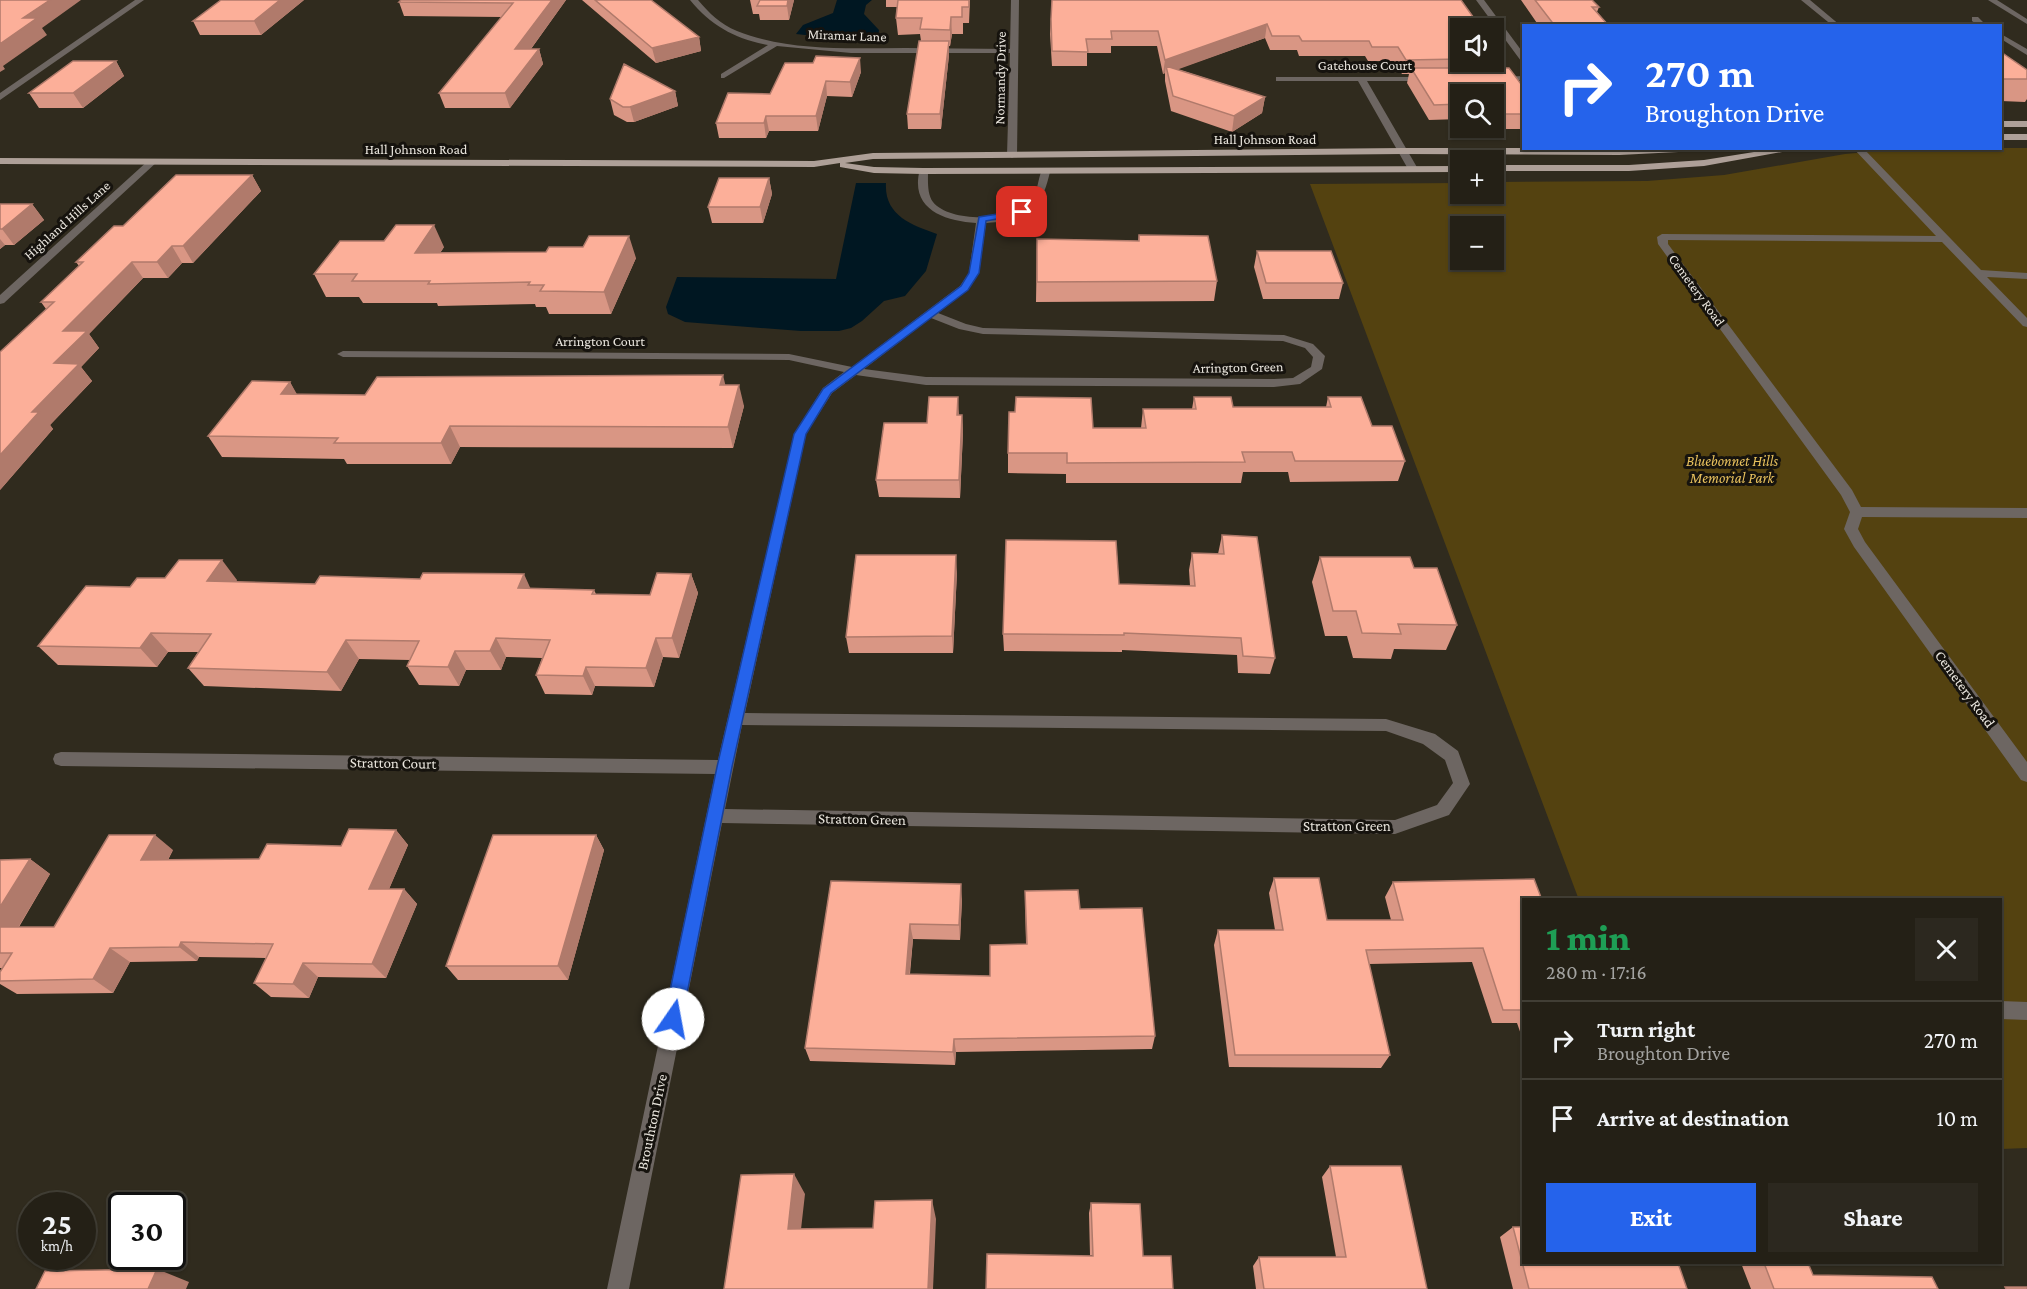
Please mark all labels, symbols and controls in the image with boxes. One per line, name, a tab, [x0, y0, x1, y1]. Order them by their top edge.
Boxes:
map controls	[1450, 18, 1504, 270]
button: sound	[1450, 18, 1504, 72]
street label: Miramar Lane	[807, 26, 887, 44]
street label: Normandy Drive	[991, 31, 1009, 125]
icon: right	[1546, 48, 1624, 126]
text: 270 m	[1645, 49, 1754, 96]
street label: Gatehouse Court	[1318, 57, 1413, 73]
button: search	[1450, 84, 1504, 138]
text: Broughton Drive	[1645, 98, 1824, 128]
street label: Hall Johnson Road	[1214, 131, 1317, 147]
street label: Hall Johnson Road	[365, 141, 468, 157]
button: +	[1450, 150, 1504, 204]
street label: Highland Hills Lane	[21, 177, 113, 263]
pin	[996, 186, 1047, 237]
icon: arrive	[1005, 195, 1038, 228]
button: −	[1450, 216, 1504, 270]
street label: Cemetery Road	[1666, 251, 1729, 330]
street label: Arrington Court	[555, 333, 645, 349]
street label: Arrington Green	[1192, 358, 1284, 376]
park label: Bluebonnet Hills Memorial Park	[1686, 453, 1778, 486]
street label: Cemetery Road	[1931, 648, 1998, 731]
street label: Stratton Court	[350, 754, 437, 772]
street label: Stratton Green	[818, 810, 906, 828]
street label: Stratton Green	[1303, 818, 1391, 834]
text: 1 min	[1546, 918, 1630, 958]
button: close	[1915, 918, 1978, 981]
text: 280 m · 17:16	[1546, 961, 1647, 983]
position arrow	[641, 987, 705, 1051]
text: Turn right	[1597, 1017, 1695, 1042]
icon: right	[1546, 1024, 1579, 1057]
text: 270 m	[1924, 1028, 1978, 1053]
text: Broughton Drive	[1597, 1042, 1730, 1064]
street label: Brouthton Drive	[634, 1072, 670, 1171]
icon: arrive	[1546, 1102, 1579, 1135]
text: Arrive at destination	[1597, 1106, 1789, 1131]
text: 10 m	[1936, 1106, 1978, 1131]
button: Exit	[1546, 1183, 1756, 1252]
button: Share	[1768, 1183, 1978, 1252]
speed limit sign: 30	[108, 1192, 186, 1270]
text: 25	[42, 1207, 72, 1240]
text: km/h	[41, 1238, 73, 1254]

